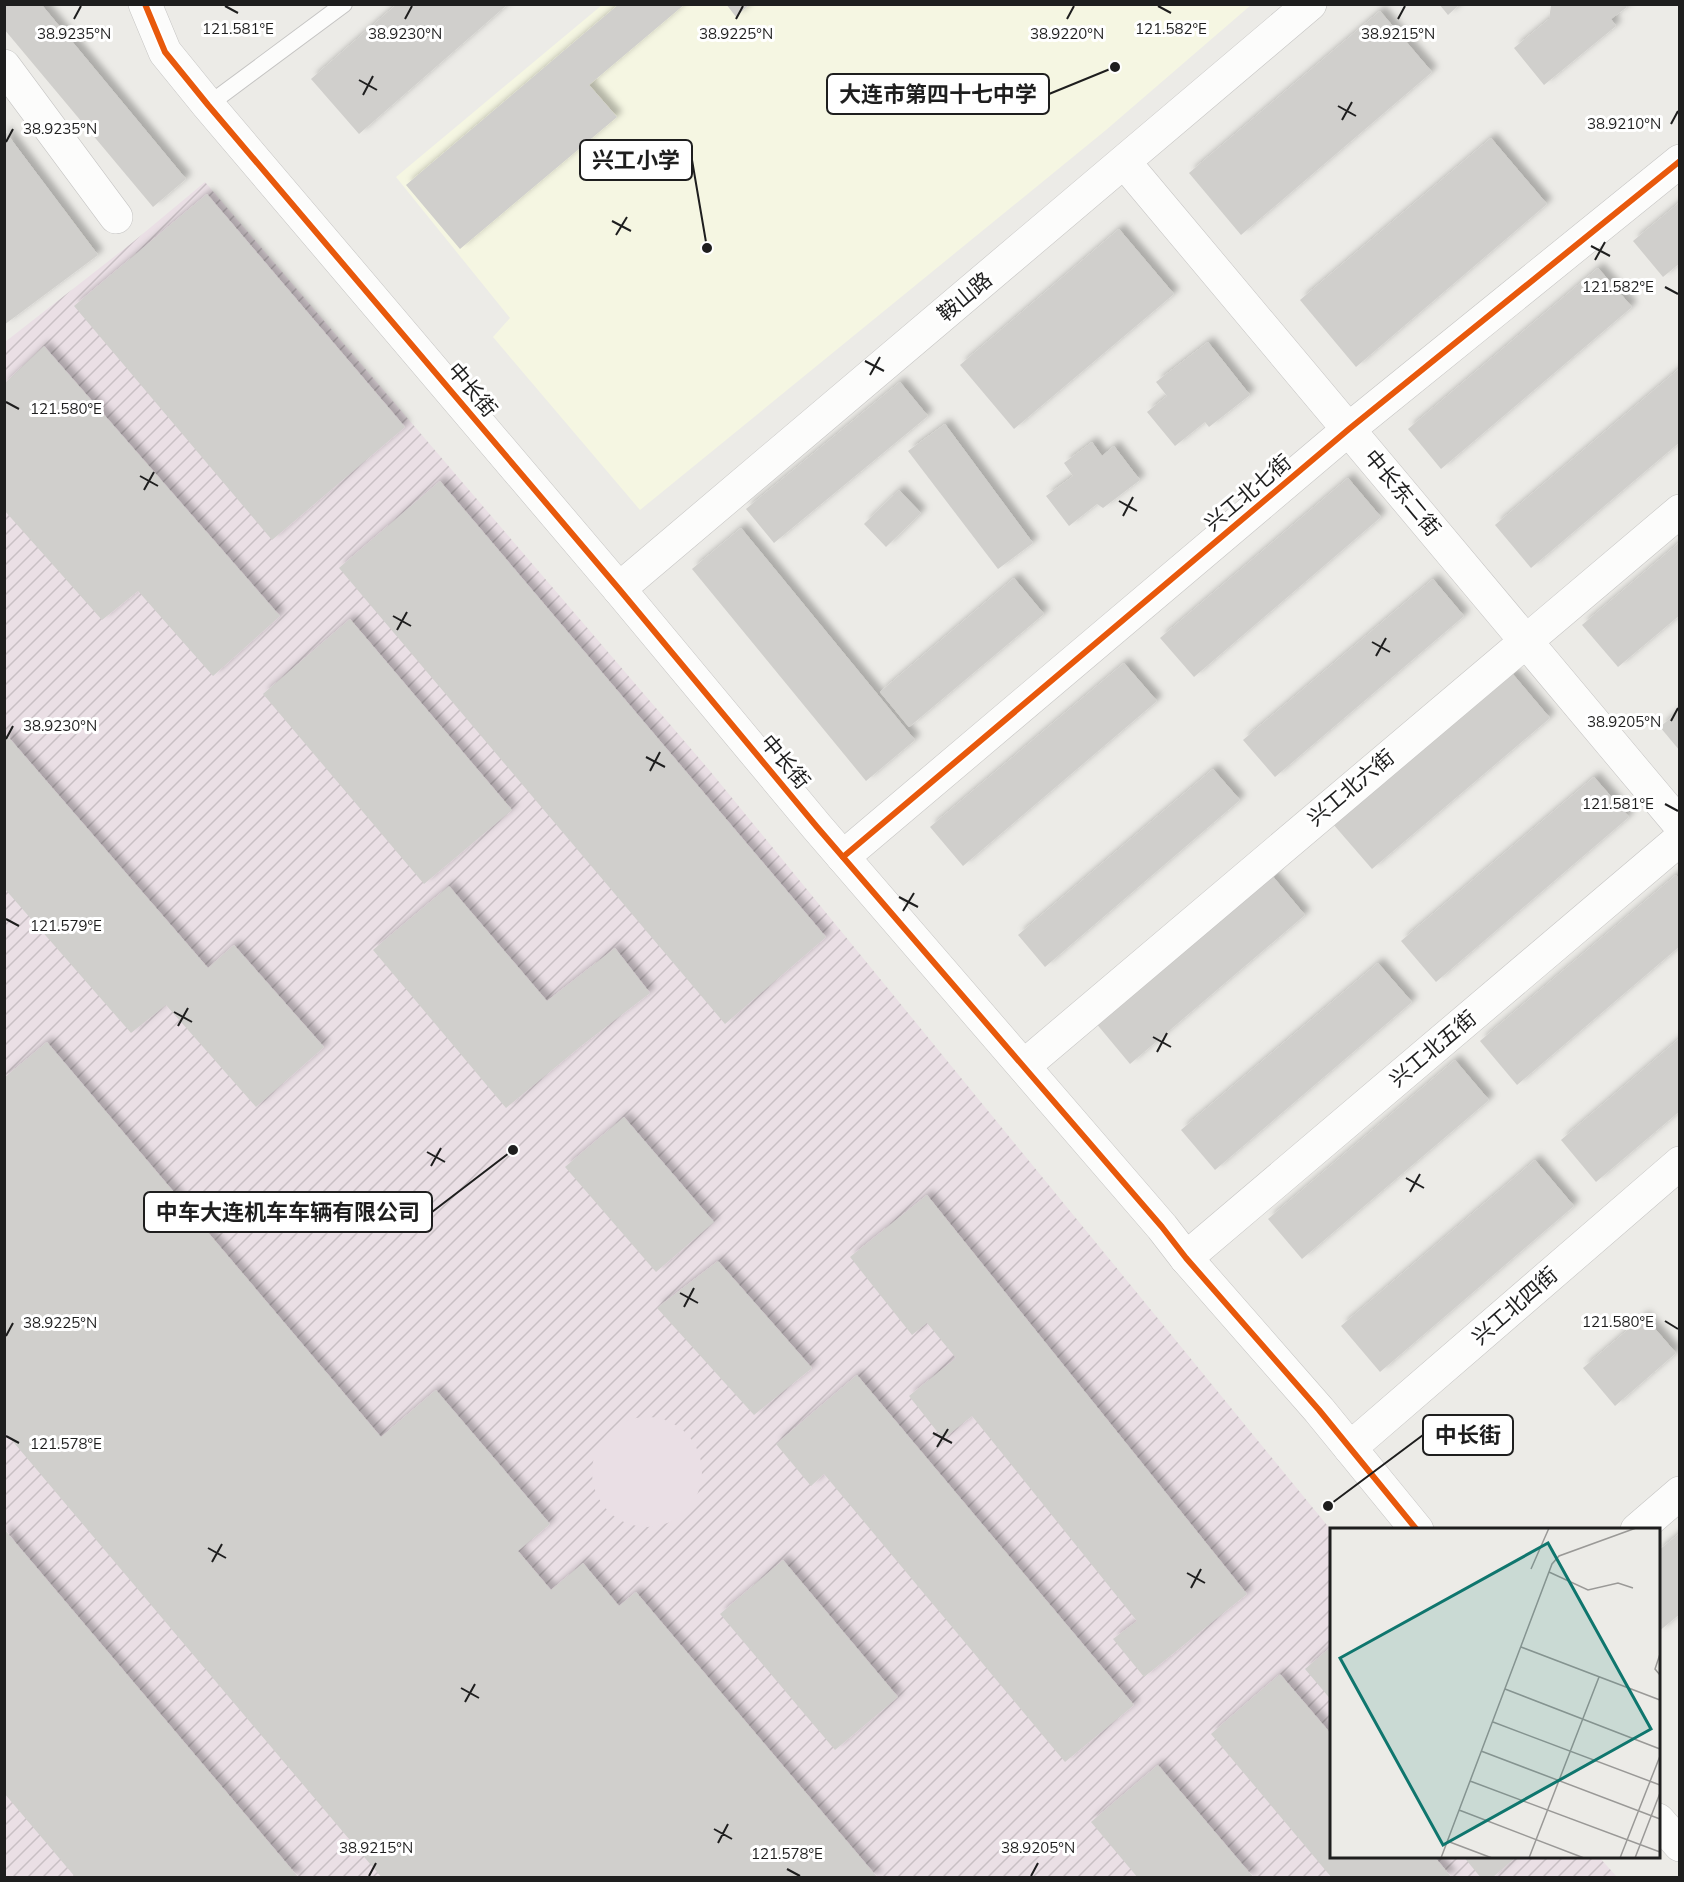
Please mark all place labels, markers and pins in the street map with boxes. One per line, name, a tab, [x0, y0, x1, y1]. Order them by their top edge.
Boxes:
callout: 大连市第四十七中学	[827, 74, 1049, 114]
callout: 兴工小学	[580, 140, 692, 180]
callout: 中车大连机车车辆有限公司	[144, 1192, 432, 1232]
callout: 中长街	[1423, 1415, 1513, 1455]

